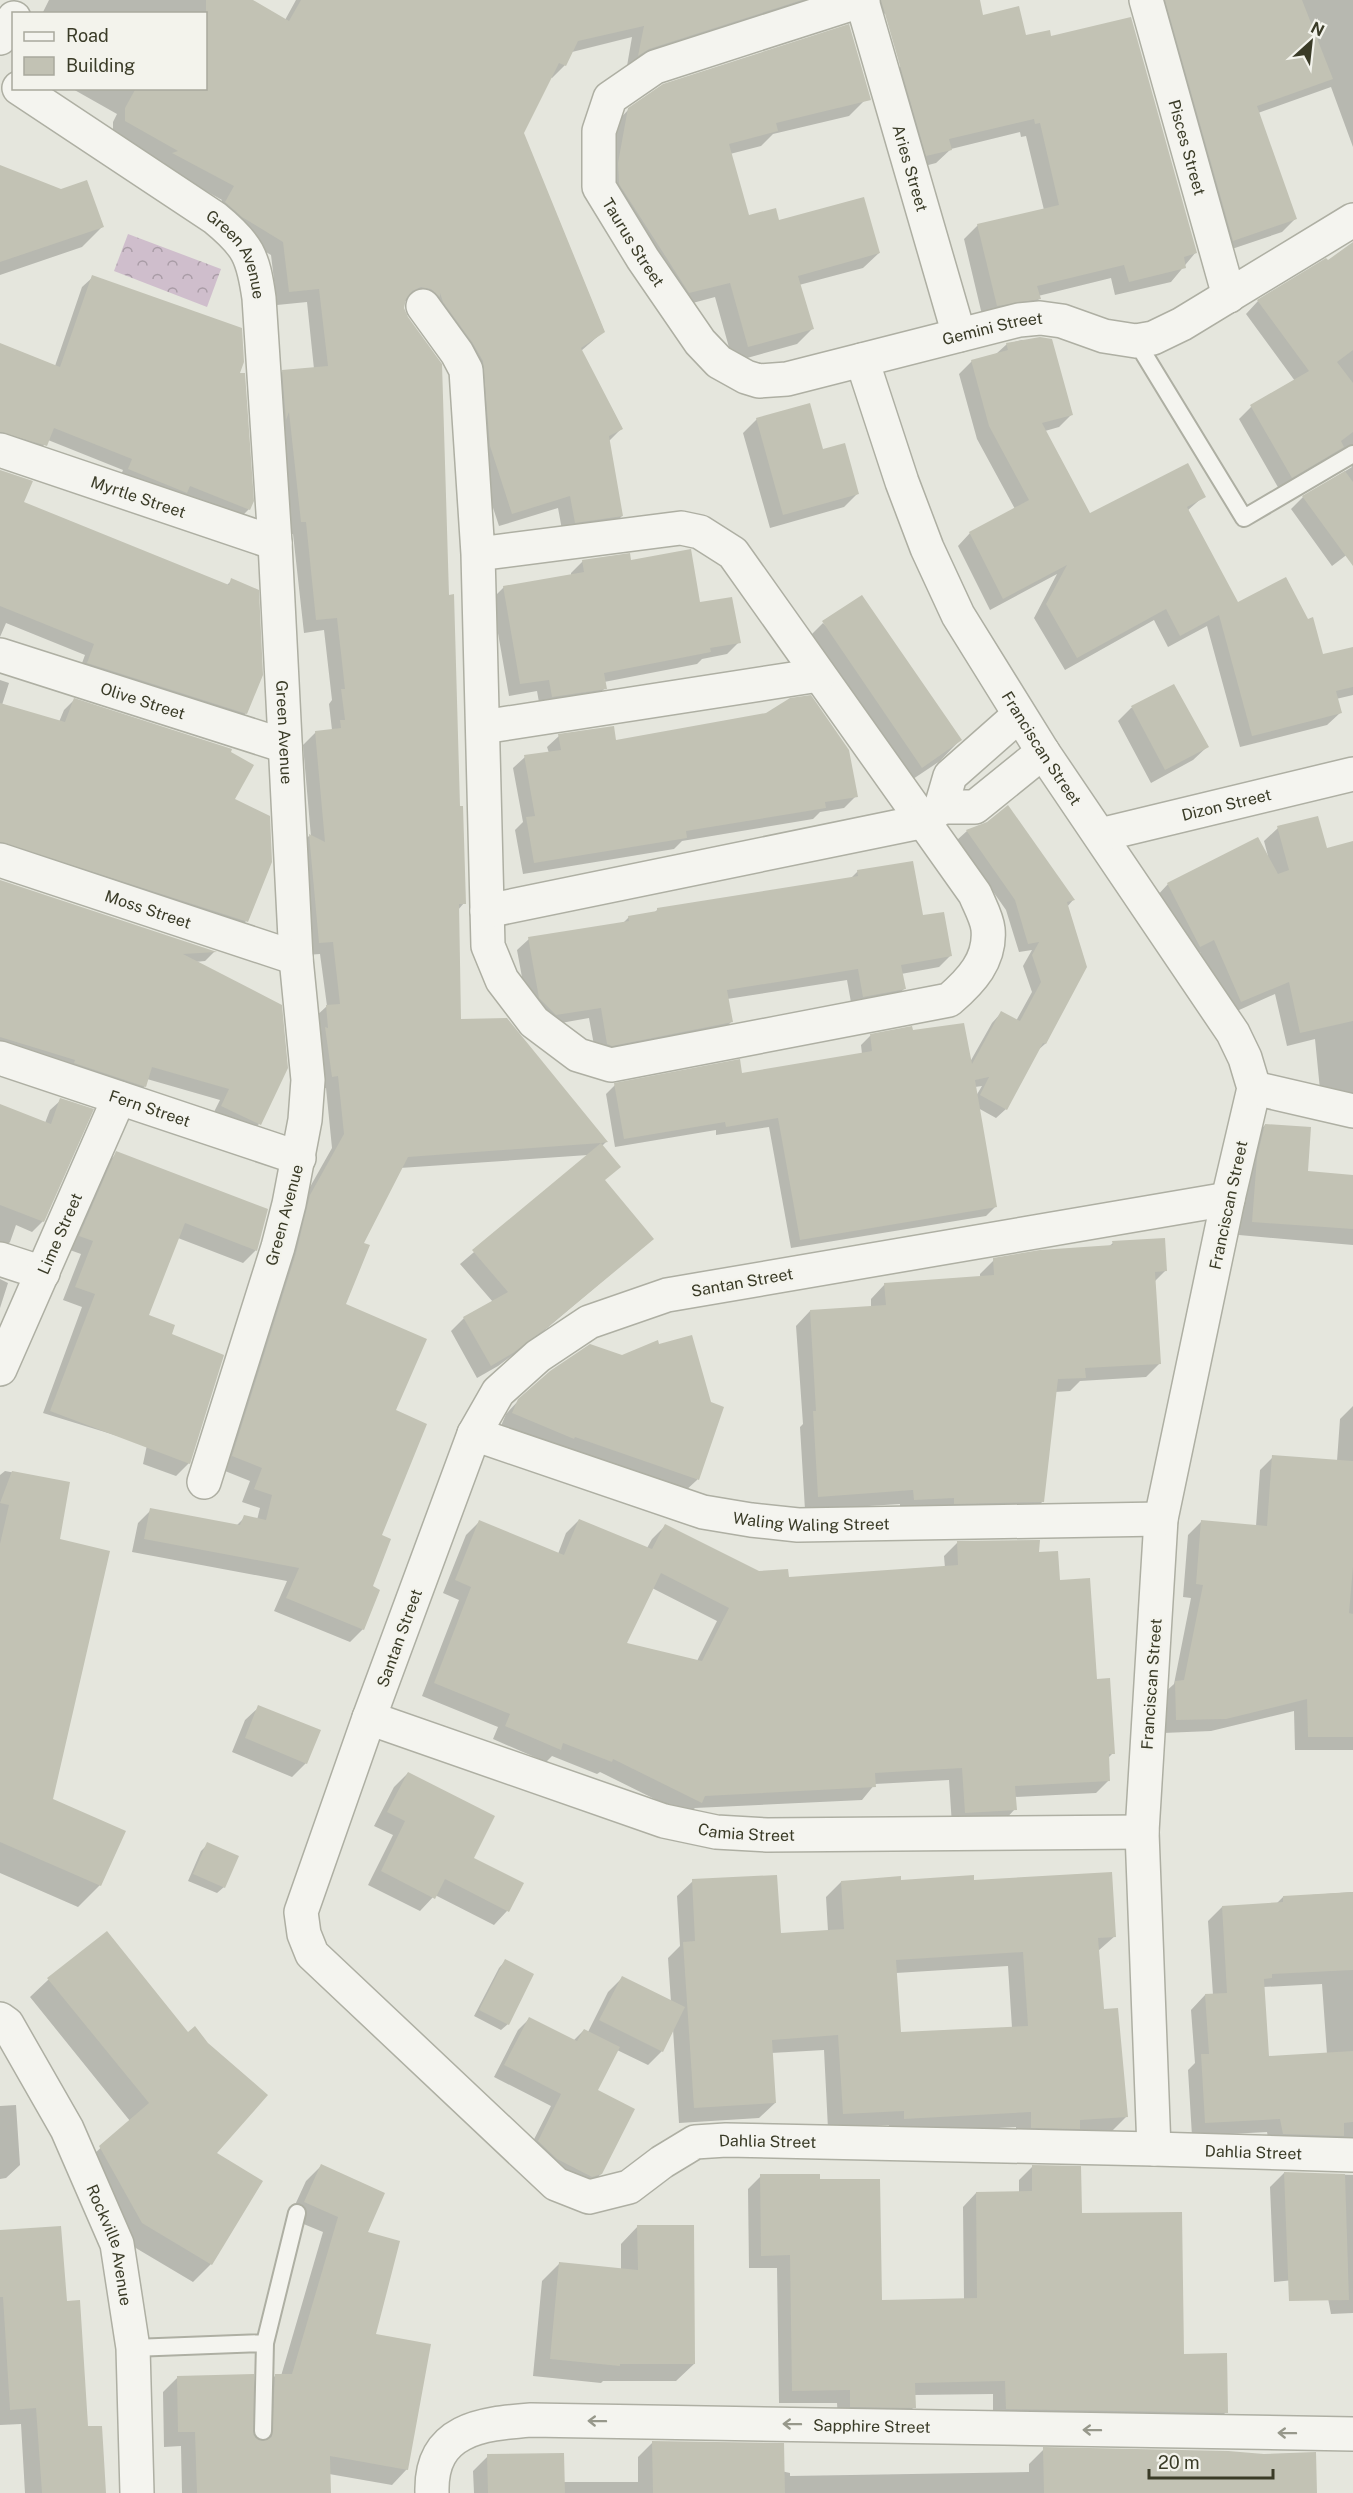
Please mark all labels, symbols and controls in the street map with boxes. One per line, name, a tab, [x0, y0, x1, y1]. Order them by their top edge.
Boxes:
legend	[12, 12, 207, 90]
north arrow	[1281, 12, 1341, 72]
text: N	[1308, 18, 1327, 40]
text: Road	[66, 25, 109, 46]
text: Building	[66, 55, 135, 76]
street label: Pisces Street	[1164, 97, 1209, 198]
street label: Aries Street	[888, 123, 932, 214]
street label: Taurus Street	[598, 195, 668, 290]
street label: Green Avenue	[203, 206, 268, 300]
street label: Gemini Street	[940, 309, 1044, 349]
street label: Myrtle Street	[88, 472, 188, 522]
street label: Olive Street	[98, 679, 188, 724]
street label: Green Avenue	[272, 680, 296, 785]
street label: Franciscan Street	[998, 688, 1085, 809]
street label: Dizon Street	[1180, 785, 1273, 825]
street label: Moss Street	[102, 886, 194, 933]
street label: Fern Street	[107, 1086, 193, 1131]
street label: Franciscan Street	[1206, 1139, 1251, 1271]
street label: Green Avenue	[262, 1162, 307, 1268]
street label: Lime Street	[34, 1190, 86, 1277]
street label: Santan Street	[690, 1264, 795, 1301]
street label: Waling Waling Street	[731, 1508, 890, 1535]
street label: Santan Street	[373, 1586, 426, 1690]
street label: Franciscan Street	[1137, 1618, 1166, 1750]
street label: Camia Street	[696, 1819, 795, 1845]
street label: Dahlia Street	[718, 2131, 817, 2152]
street label: Dahlia Street	[1204, 2142, 1303, 2163]
street label: Rockville Avenue	[82, 2182, 135, 2307]
one-way arrow	[587, 2415, 607, 2427]
street label: Sapphire Street	[813, 2416, 931, 2437]
one-way arrow	[782, 2419, 802, 2430]
one-way arrow	[1082, 2424, 1102, 2435]
one-way arrow	[1277, 2428, 1297, 2439]
scale bar	[1149, 2442, 1274, 2480]
text: 20 m	[1158, 2452, 1200, 2473]

